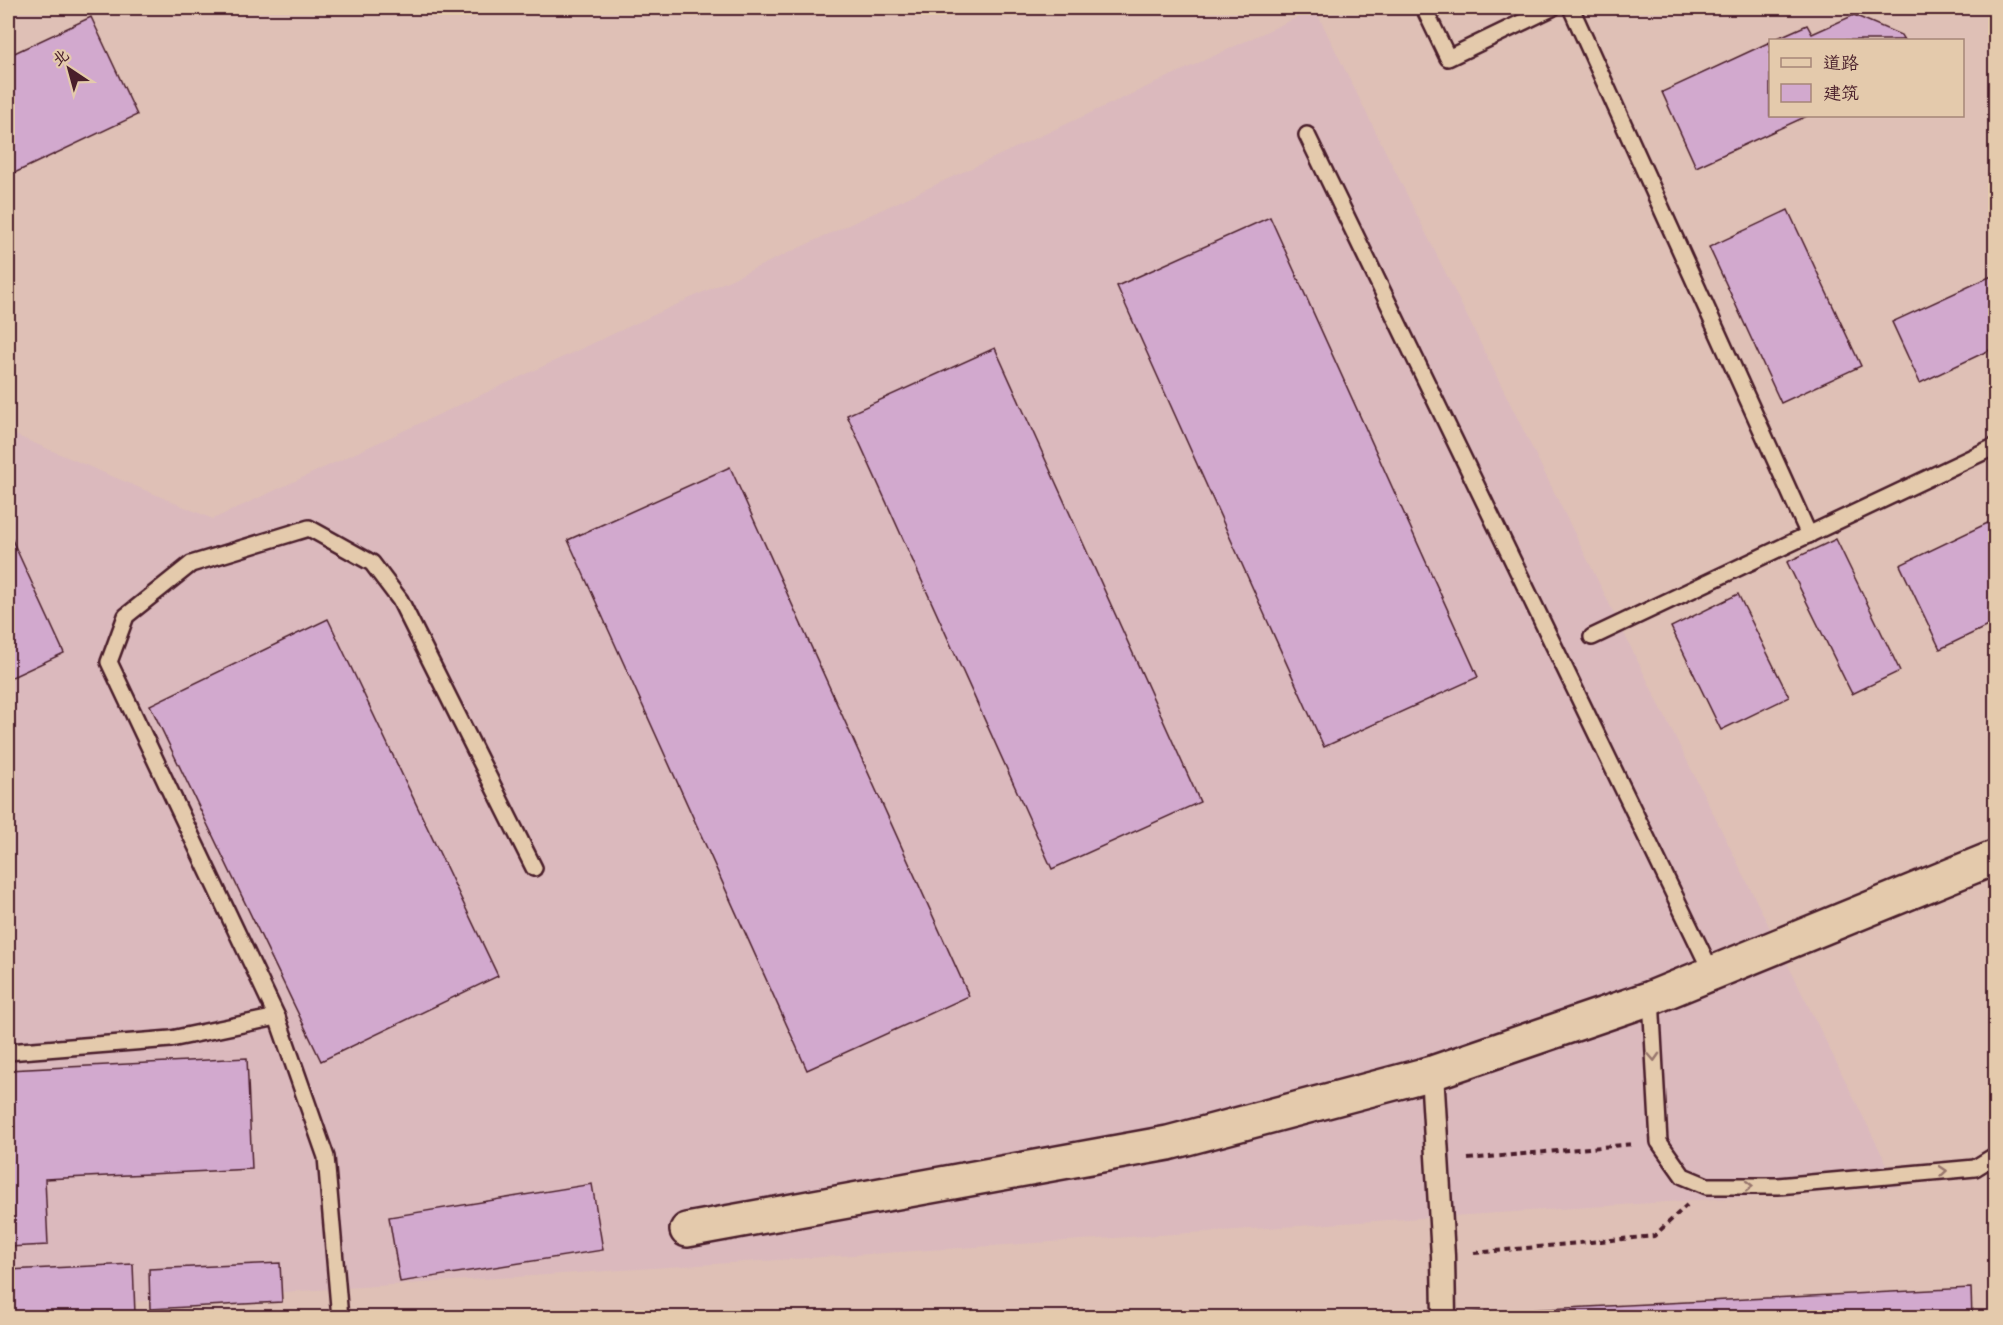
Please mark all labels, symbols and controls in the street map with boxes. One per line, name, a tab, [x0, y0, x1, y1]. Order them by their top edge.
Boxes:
north arrow	[39, 39, 99, 99]
legend	[1769, 39, 1964, 117]
text: 北	[46, 42, 73, 70]
text: 道路	[1823, 48, 1859, 75]
text: 建筑	[1823, 78, 1859, 105]
one-way arrow	[1648, 1052, 1661, 1061]
one-way arrow	[1939, 1165, 1948, 1178]
one-way arrow	[1744, 1180, 1753, 1192]

